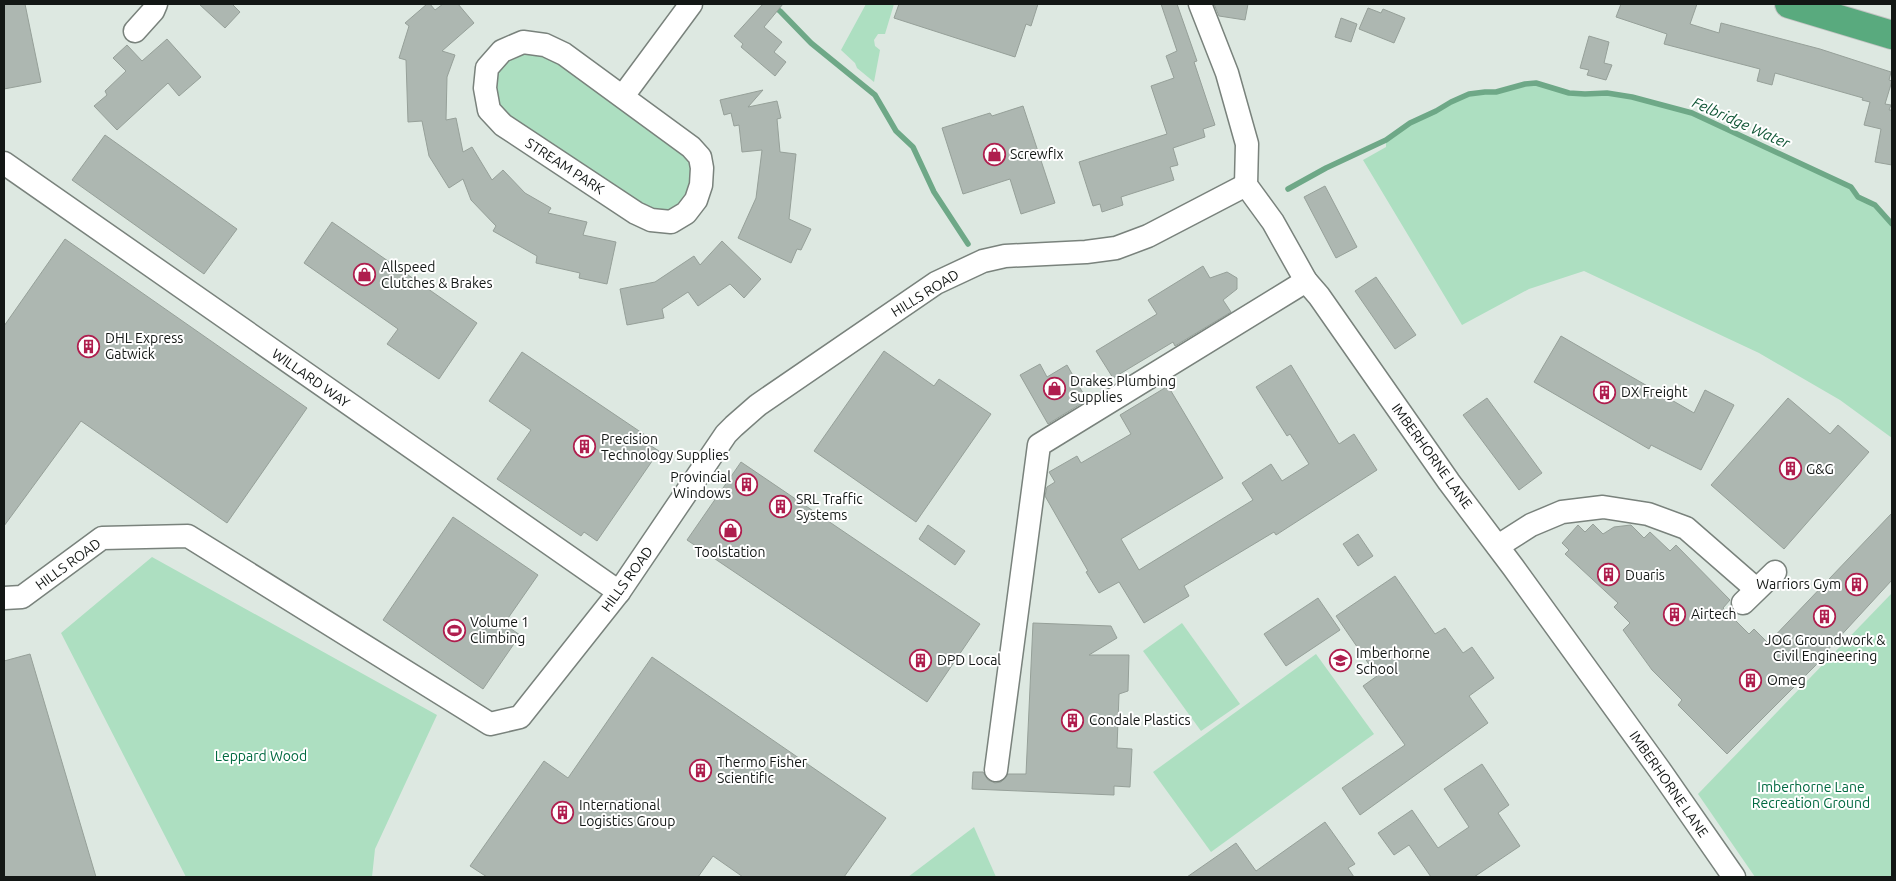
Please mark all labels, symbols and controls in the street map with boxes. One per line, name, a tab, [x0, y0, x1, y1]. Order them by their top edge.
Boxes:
water label: Felbridge Water	[1690, 93, 1794, 152]
street label: STREAM PARK	[523, 135, 608, 198]
shop icon: Screwfix	[982, 142, 1006, 166]
place label: Screwfix	[1010, 146, 1064, 162]
place label: Allspeed Clutches & Brakes	[381, 259, 493, 291]
shop icon: Allspeed Clutches & Brakes	[353, 263, 377, 287]
street label: HILLS ROAD	[888, 266, 962, 320]
place label: DHL Express Gatwick	[105, 330, 183, 362]
building icon: DHL Express Gatwick	[77, 334, 101, 358]
street label: WILLARD WAY	[269, 345, 353, 411]
place label: Drakes Plumbing Supplies	[1070, 373, 1176, 405]
shop icon: Drakes Plumbing Supplies	[1042, 377, 1066, 401]
building icon: DX Freight	[1593, 380, 1617, 404]
place label: DX Freight	[1621, 384, 1688, 400]
street label: IMBERHORNE LANE	[1388, 400, 1476, 512]
place label: Precision Technology Supplies	[601, 431, 729, 463]
building icon: Precision Technology Supplies	[573, 435, 597, 459]
building icon: G&G	[1778, 457, 1802, 481]
place label: G&G	[1806, 461, 1834, 477]
place label: Provincial Windows	[670, 469, 731, 501]
building icon: Provincial Windows	[735, 473, 759, 497]
place label: SRL Traffic Systems	[796, 491, 863, 523]
building icon: SRL Traffic Systems	[768, 495, 792, 519]
shop icon: Toolstation	[718, 518, 742, 542]
street label: HILLS ROAD	[32, 535, 104, 593]
street label: HILLS ROAD	[598, 543, 656, 615]
place label: Toolstation	[695, 544, 766, 560]
building icon: Duaris	[1597, 563, 1621, 587]
place label: Duaris	[1625, 567, 1665, 583]
building icon: Warriors Gym	[1845, 572, 1869, 596]
place label: Warriors Gym	[1756, 576, 1841, 592]
building icon: Airtech	[1663, 602, 1687, 626]
building icon: JOG Groundwork & Civil Engineering	[1813, 605, 1837, 629]
place label: Airtech	[1691, 606, 1737, 622]
place label: Volume 1 Climbing	[470, 614, 529, 646]
sports icon: Volume 1 Climbing	[442, 618, 466, 642]
place label: JOG Groundwork & Civil Engineering	[1765, 632, 1886, 664]
place label: Imberhorne School	[1356, 645, 1430, 677]
building icon: DPD Local	[909, 648, 933, 672]
school or university icon: Imberhorne School	[1328, 649, 1352, 673]
place label: DPD Local	[937, 652, 1001, 668]
building icon: Omeg	[1739, 668, 1763, 692]
place label: Omeg	[1767, 672, 1806, 688]
building icon: Condale Plastics	[1061, 708, 1085, 732]
place label: Condale Plastics	[1089, 712, 1191, 728]
street label: IMBERHORNE LANE	[1626, 728, 1712, 840]
park label: Leppard Wood	[215, 748, 307, 764]
place label: Thermo Fisher Scientific	[717, 754, 808, 786]
building icon: Thermo Fisher Scientific	[689, 758, 713, 782]
park label: Imberhorne Lane Recreation Ground	[1752, 779, 1870, 811]
place label: International Logistics Group	[579, 797, 676, 829]
building icon: International Logistics Group	[551, 801, 575, 825]

